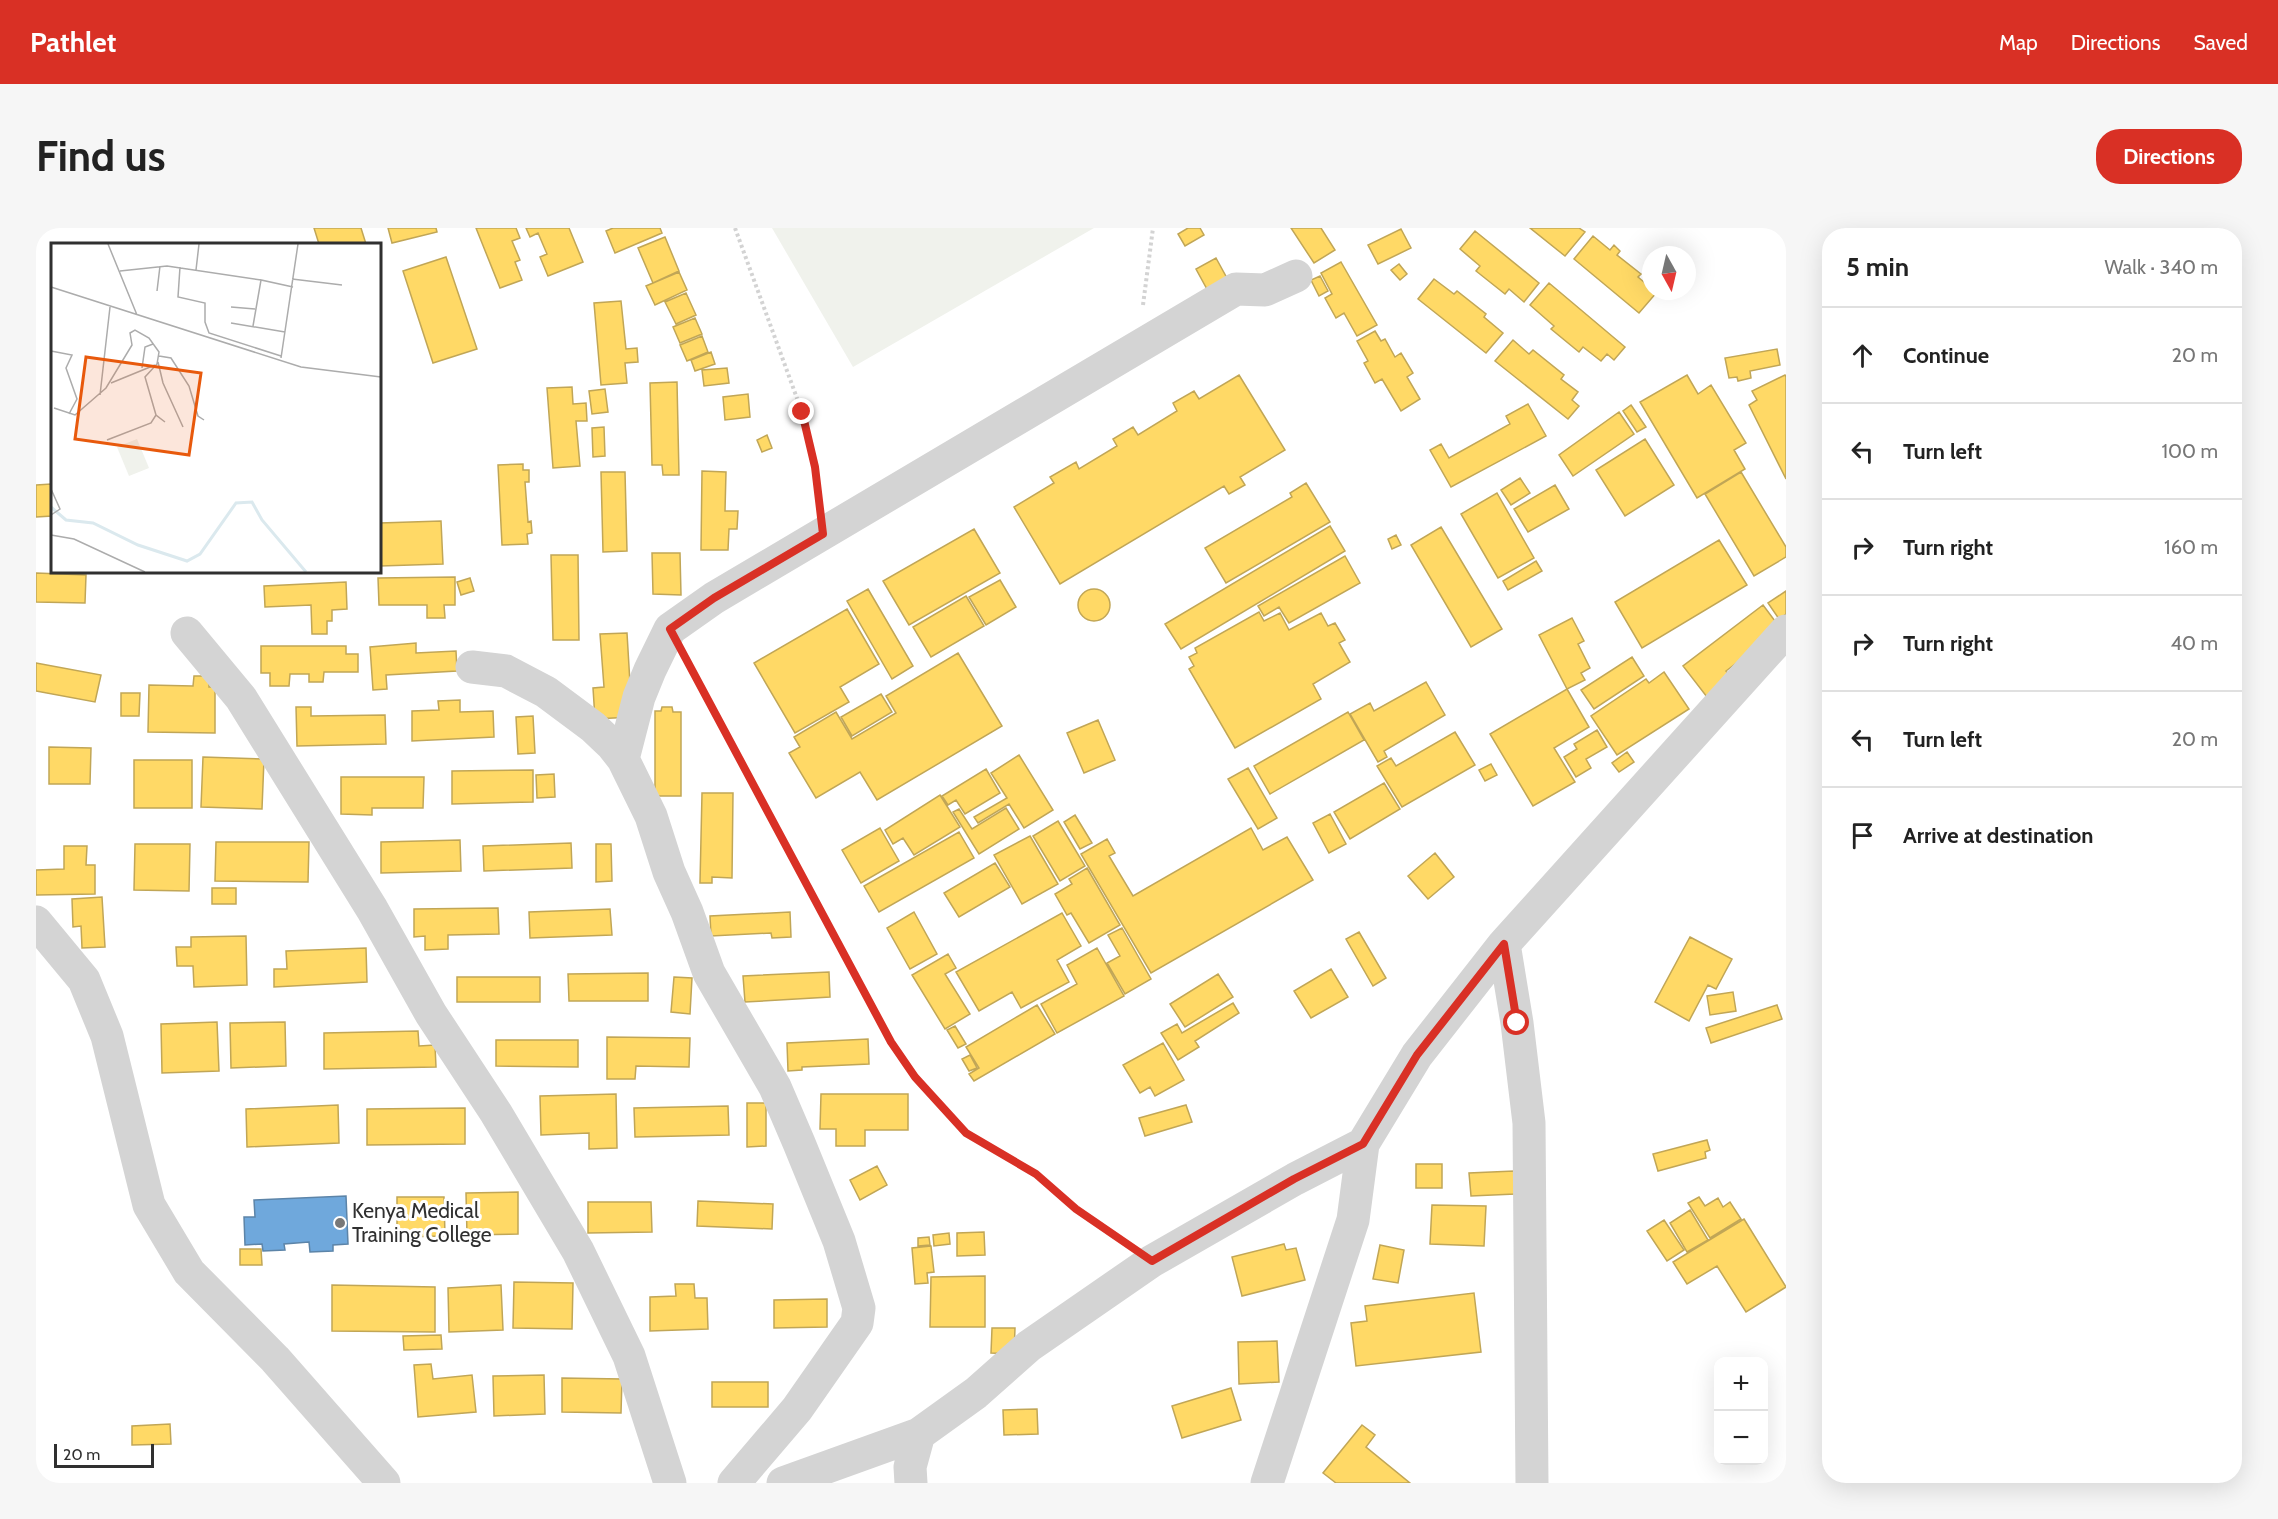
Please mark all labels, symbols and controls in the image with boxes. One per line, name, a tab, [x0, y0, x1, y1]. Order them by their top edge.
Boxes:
text: Pathlet	[30, 25, 116, 59]
text: Map	[1999, 30, 2038, 55]
text: Directions	[2071, 30, 2160, 55]
text: Saved	[2193, 30, 2248, 55]
button: Directions	[2096, 129, 2242, 184]
text: Find us	[36, 130, 165, 182]
inset map	[51, 243, 381, 573]
north arrow	[1642, 246, 1696, 300]
text: 5 min	[1846, 251, 1909, 283]
text: Walk · 340 m	[2104, 255, 2218, 279]
icon: ahead	[1846, 339, 1879, 372]
text: Continue	[1903, 342, 1989, 369]
text: 20 m	[2172, 343, 2218, 367]
route end	[788, 398, 814, 424]
icon: left	[1846, 435, 1879, 468]
text: Turn left	[1903, 438, 1982, 465]
text: 100 m	[2162, 439, 2218, 463]
icon: right	[1846, 531, 1879, 564]
text: Turn right	[1903, 534, 1993, 561]
text: 160 m	[2164, 535, 2218, 559]
icon: right	[1846, 627, 1879, 660]
text: Turn right	[1903, 630, 1993, 657]
text: 40 m	[2170, 631, 2218, 655]
icon: left	[1846, 723, 1879, 756]
text: Turn left	[1903, 726, 1982, 753]
text: 20 m	[2172, 727, 2218, 751]
icon: arrive	[1846, 819, 1879, 852]
text: Arrive at destination	[1903, 822, 2093, 849]
route start	[1503, 1009, 1529, 1035]
place label: Kenya Medical Training College	[352, 1198, 492, 1247]
marker: Kenya Medical Training College	[333, 1216, 347, 1230]
map controls	[1714, 1357, 1768, 1465]
button: +	[1714, 1357, 1768, 1411]
button: −	[1714, 1411, 1768, 1465]
scale bar	[54, 1441, 154, 1468]
text: 20 m	[63, 1445, 100, 1464]

